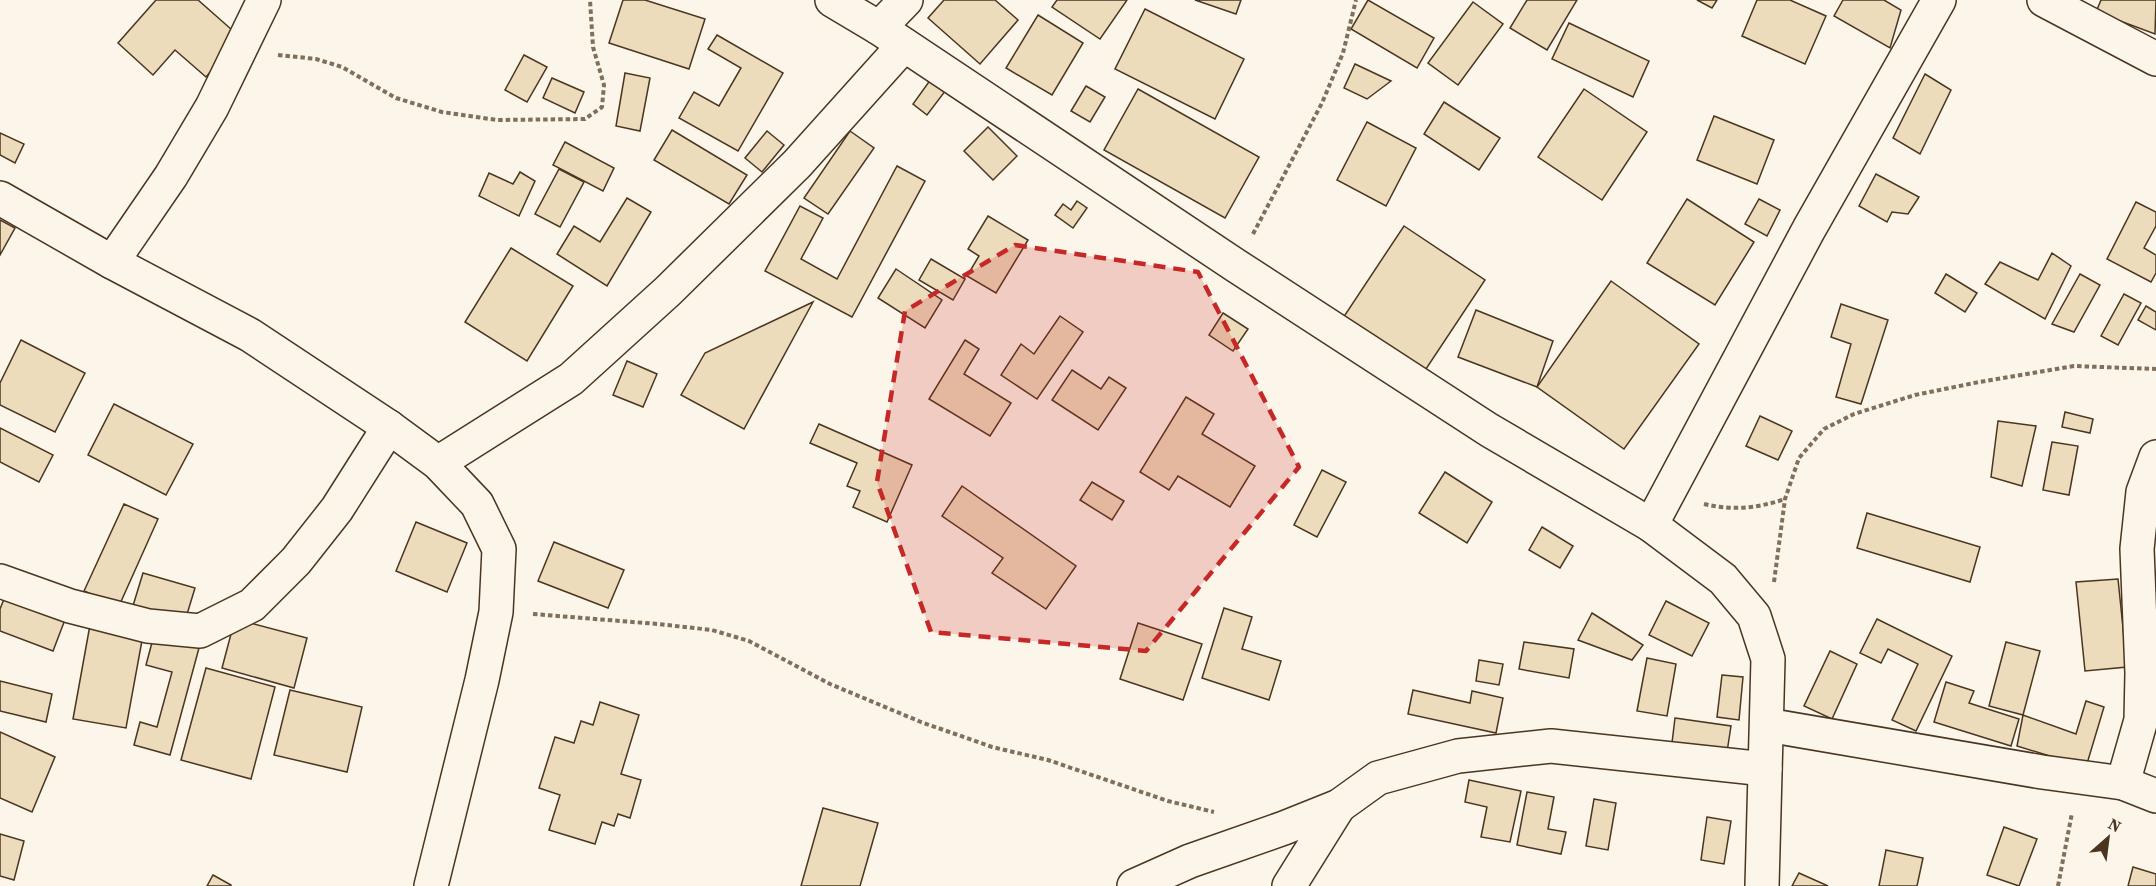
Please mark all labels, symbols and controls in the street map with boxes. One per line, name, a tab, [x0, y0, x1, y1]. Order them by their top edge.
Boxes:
north arrow	[2078, 808, 2138, 868]
text: N	[2105, 812, 2126, 837]

